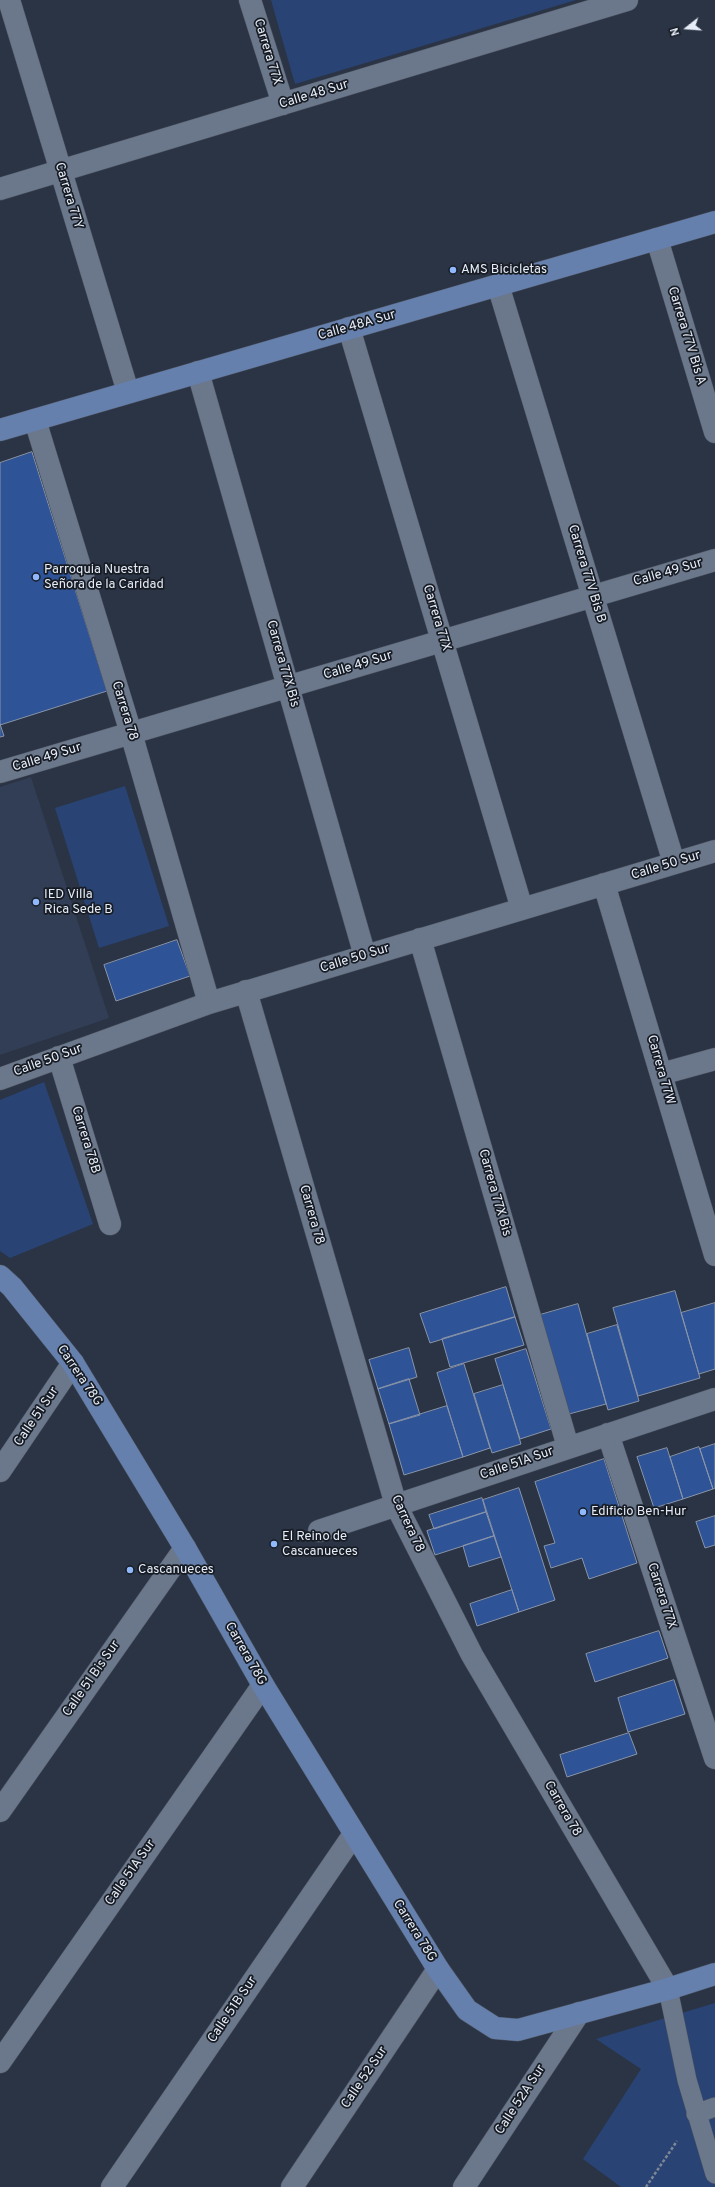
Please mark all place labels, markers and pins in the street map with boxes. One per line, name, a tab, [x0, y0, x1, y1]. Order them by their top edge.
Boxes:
place label: AMS Bicicletas	[461, 262, 547, 278]
marker: AMS Bicicletas	[448, 265, 458, 275]
place label: Parroquia Nuestra Señora de la Caridad	[44, 562, 164, 593]
marker: Parroquia Nuestra Señora de la Caridad	[31, 572, 41, 582]
place label: IED Villa Rica Sede B	[44, 887, 113, 918]
marker: IED Villa Rica Sede B	[31, 897, 41, 907]
place label: Edificio Ben-Hur	[591, 1504, 686, 1520]
marker: Edificio Ben-Hur	[578, 1507, 588, 1517]
place label: El Reino de Cascanueces	[282, 1529, 358, 1560]
marker: El Reino de Cascanueces	[269, 1539, 279, 1549]
place label: Cascanueces	[138, 1562, 214, 1578]
marker: Cascanueces	[125, 1565, 135, 1575]

